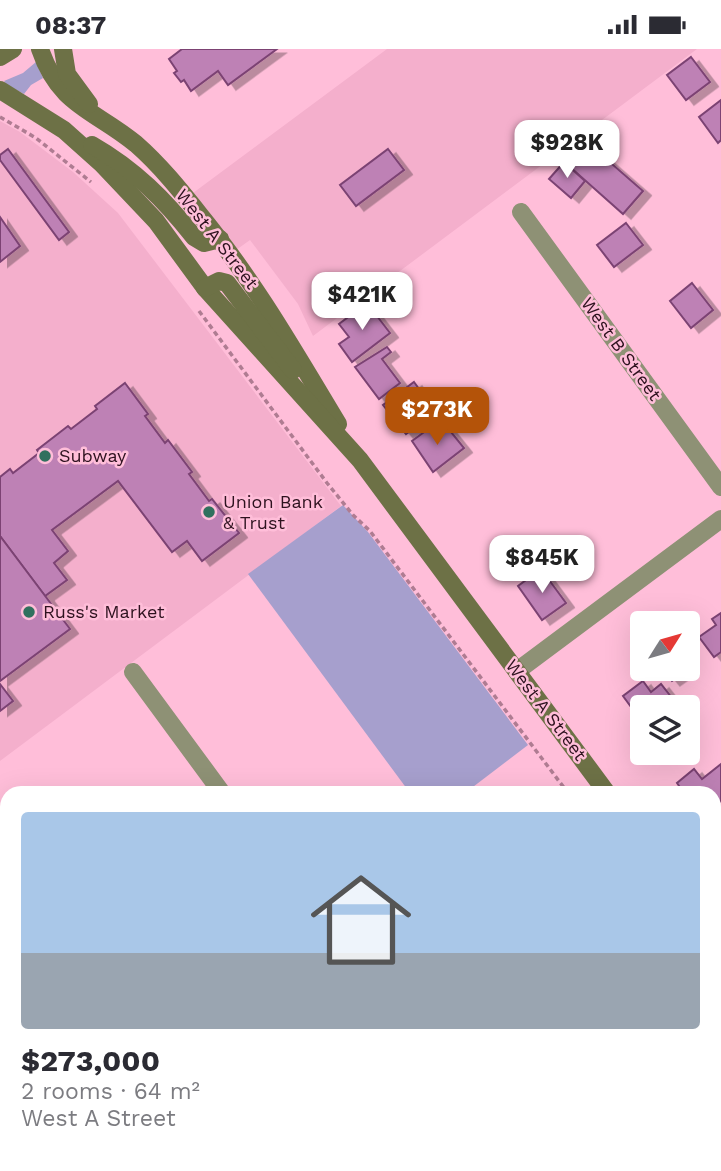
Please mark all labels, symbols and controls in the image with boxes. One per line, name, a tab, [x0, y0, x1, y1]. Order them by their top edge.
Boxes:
text: 08:37	[35, 10, 106, 40]
pin: $928K	[518, 121, 616, 180]
text: $928K	[531, 129, 603, 156]
street label: West A Street	[172, 185, 263, 293]
pin: $421K	[313, 273, 411, 332]
text: $421K	[328, 281, 396, 308]
street label: West B Street	[577, 293, 666, 405]
pin: $273K	[388, 387, 486, 447]
text: $273K	[401, 396, 473, 423]
place label: Subway	[59, 445, 127, 466]
marker: Subway	[37, 448, 53, 464]
place label: Union Bank & Trust	[223, 491, 323, 533]
marker: Union Bank & Trust	[201, 504, 217, 520]
pin: $845K	[493, 535, 591, 595]
text: $845K	[505, 544, 579, 571]
place label: Russ's Market	[43, 601, 165, 622]
marker: Russ's Market	[21, 604, 37, 620]
north arrow	[630, 611, 700, 681]
map controls	[630, 611, 700, 765]
street label: West A Street	[502, 655, 591, 765]
button: layers	[630, 695, 700, 765]
icon: home	[298, 857, 424, 983]
text: $273,000	[21, 1043, 160, 1078]
text: 2 rooms · 64 m²	[21, 1078, 200, 1105]
text: West A Street	[21, 1105, 176, 1132]

